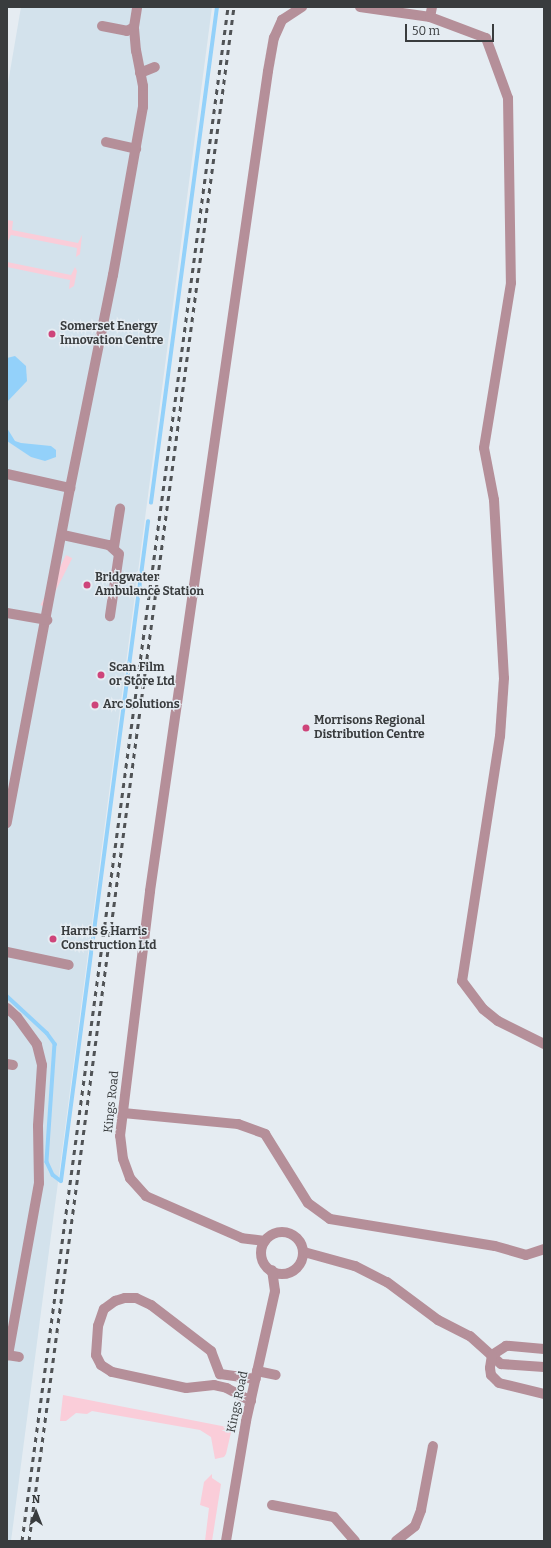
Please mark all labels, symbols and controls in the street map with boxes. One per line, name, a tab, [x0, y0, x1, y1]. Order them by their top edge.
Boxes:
scale bar	[407, 16, 496, 42]
text: 50 m	[412, 24, 440, 38]
place label: Somerset Energy Innovation Centre	[60, 320, 163, 348]
marker: Somerset Energy Innovation Centre	[47, 329, 57, 339]
place label: Bridgwater Ambulance Station	[95, 571, 204, 599]
marker: Bridgwater Ambulance Station	[82, 580, 92, 590]
place label: Scan Film or Store Ltd	[109, 661, 175, 689]
marker: Scan Film or Store Ltd	[96, 670, 106, 680]
place label: Arc Solutions	[103, 698, 180, 712]
marker: Arc Solutions	[90, 700, 100, 710]
place label: Morrisons Regional Distribution Centre	[314, 714, 425, 742]
marker: Morrisons Regional Distribution Centre	[301, 723, 311, 733]
place label: Harris & Harris Construction Ltd	[61, 925, 156, 953]
marker: Harris & Harris Construction Ltd	[48, 934, 58, 944]
street label: Kings Road	[102, 1070, 122, 1134]
street label: Kings Road	[224, 1370, 252, 1434]
north arrow	[16, 1492, 56, 1532]
text: N	[32, 1493, 40, 1506]

